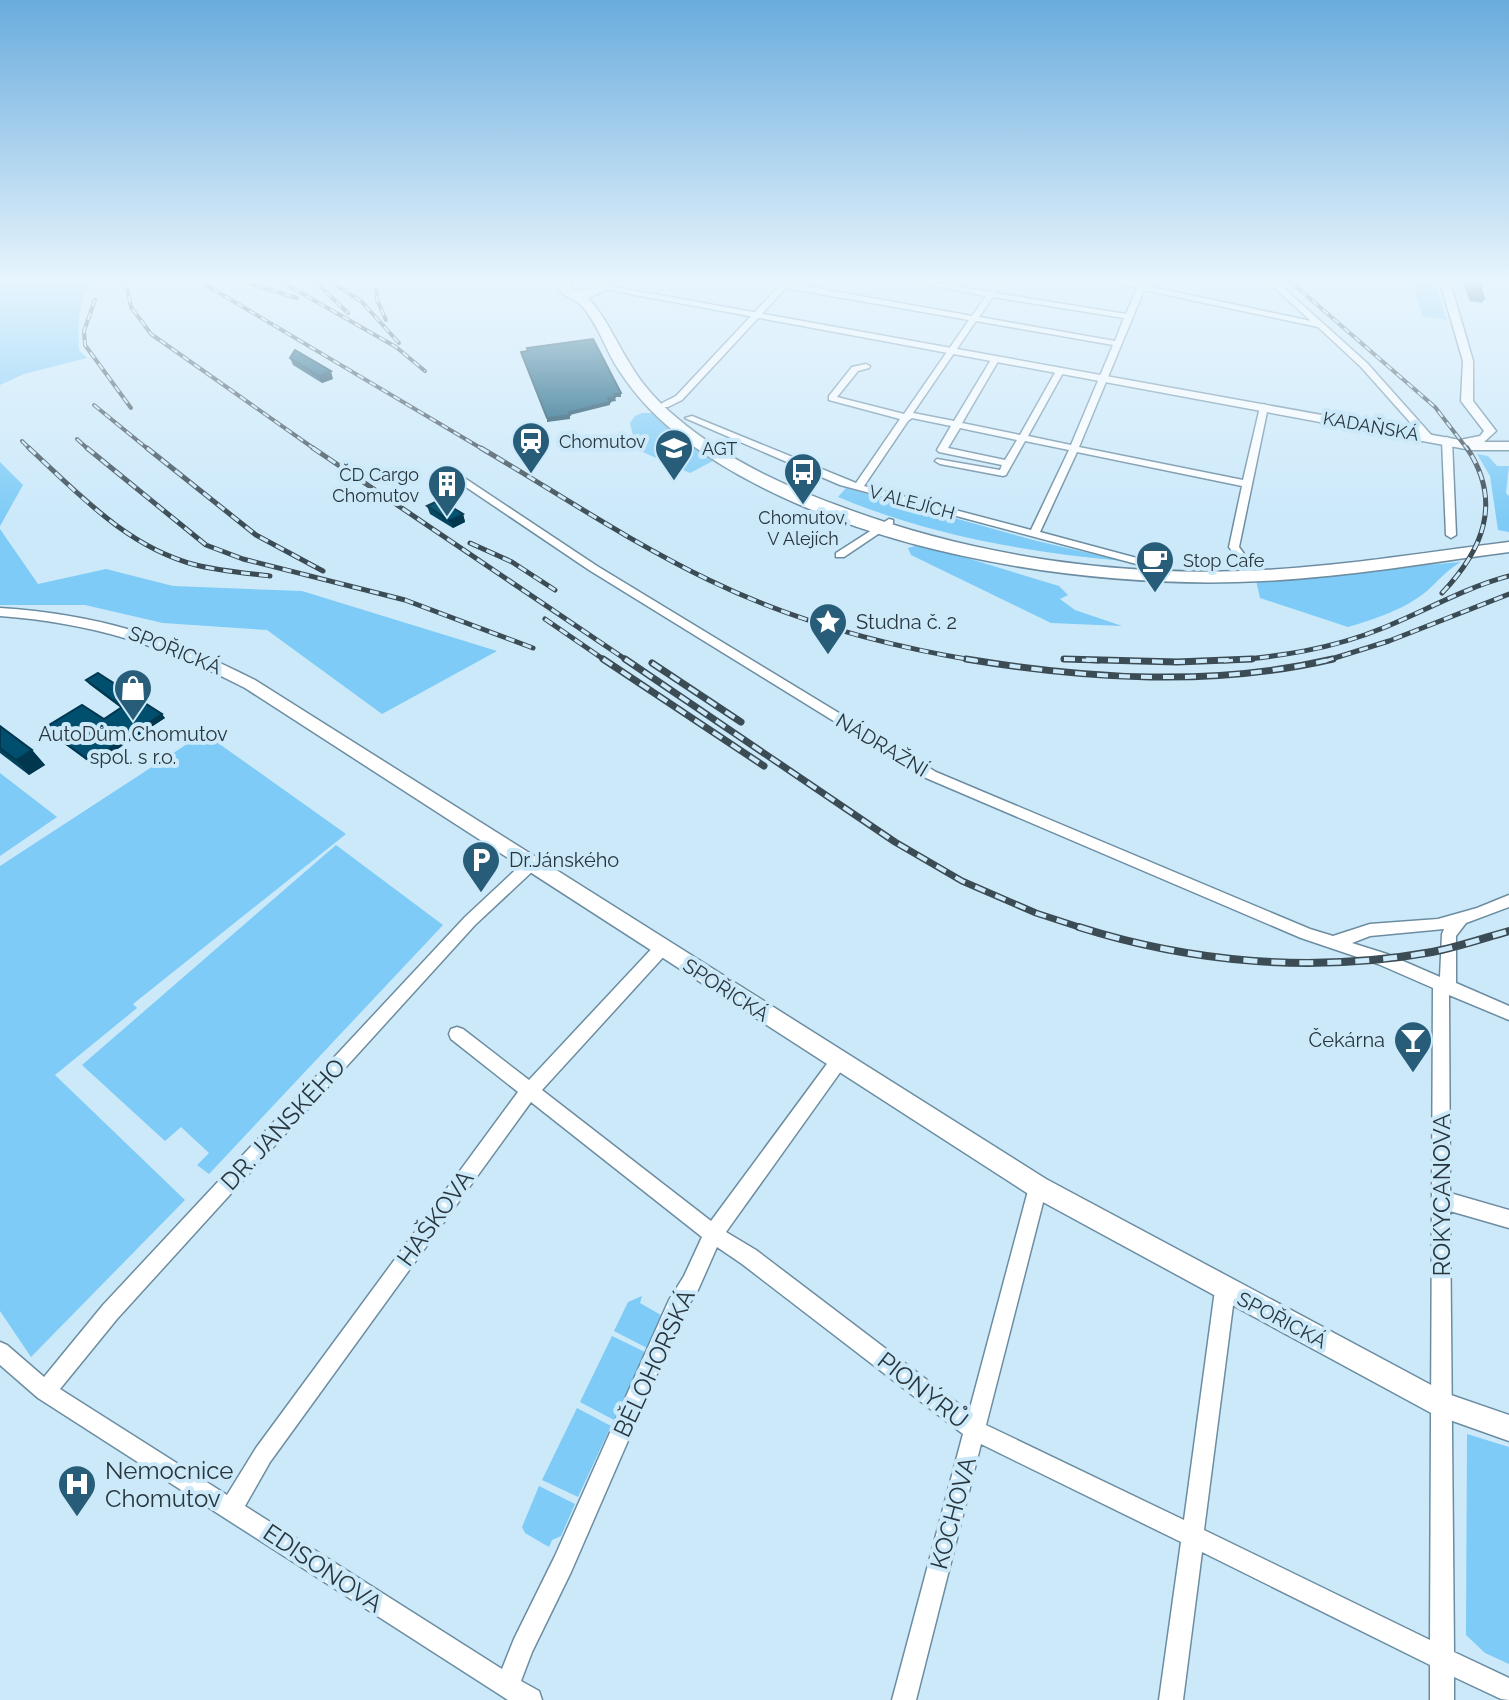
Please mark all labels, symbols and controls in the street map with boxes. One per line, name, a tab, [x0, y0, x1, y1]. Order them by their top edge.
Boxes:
street label: KADAŇSKÁ	[1321, 406, 1421, 445]
station icon: Chomutov	[510, 420, 552, 475]
school or university icon: AGT	[653, 427, 695, 482]
place label: Chomutov	[559, 431, 646, 452]
place label: AGT	[702, 438, 737, 459]
bus stop icon: Chomutov, V Alejích	[782, 451, 824, 506]
place label: ČD Cargo Chomutov	[332, 463, 419, 506]
building icon: ČD Cargo Chomutov	[426, 463, 468, 518]
street label: V ALEJÍCH	[867, 479, 957, 524]
place label: Chomutov, V Alejích	[758, 507, 848, 549]
cafe icon: Stop Cafe	[1134, 539, 1176, 594]
place label: Stop Cafe	[1183, 550, 1265, 571]
place icon: Studna č. 2	[807, 601, 849, 656]
place label: Studna č. 2	[856, 610, 957, 634]
street label: SPOŘICKÁ	[125, 620, 226, 680]
shop icon: AutoDům Chomutov spol. s r.o.	[112, 667, 154, 722]
street label: NÁDRAŽNÍ	[832, 707, 933, 782]
place label: AutoDům Chomutov spol. s r.o.	[38, 722, 228, 769]
parking icon: Dr.Jánského	[460, 839, 502, 894]
place label: Dr.Jánského	[509, 848, 619, 872]
street label: SPOŘICKÁ	[678, 952, 774, 1027]
bar icon: Čekárna	[1392, 1019, 1434, 1074]
place label: Čekárna	[1309, 1027, 1385, 1052]
street label: DR. JANSKÉHO	[215, 1052, 351, 1196]
street label: ROKYCANOVA	[1427, 1113, 1456, 1277]
street label: HAŠKOVA	[390, 1164, 479, 1272]
street label: BĚLOHORSKÁ	[607, 1285, 701, 1441]
street label: SPOŘICKÁ	[1233, 1286, 1332, 1354]
street label: PIONÝRŮ	[872, 1346, 974, 1434]
street label: KOCHOVA	[924, 1454, 982, 1572]
place label: Nemocnice Chomutov	[105, 1456, 233, 1513]
hospital icon: Nemocnice Chomutov	[56, 1463, 98, 1518]
street label: EDISONOVA	[258, 1518, 388, 1618]

